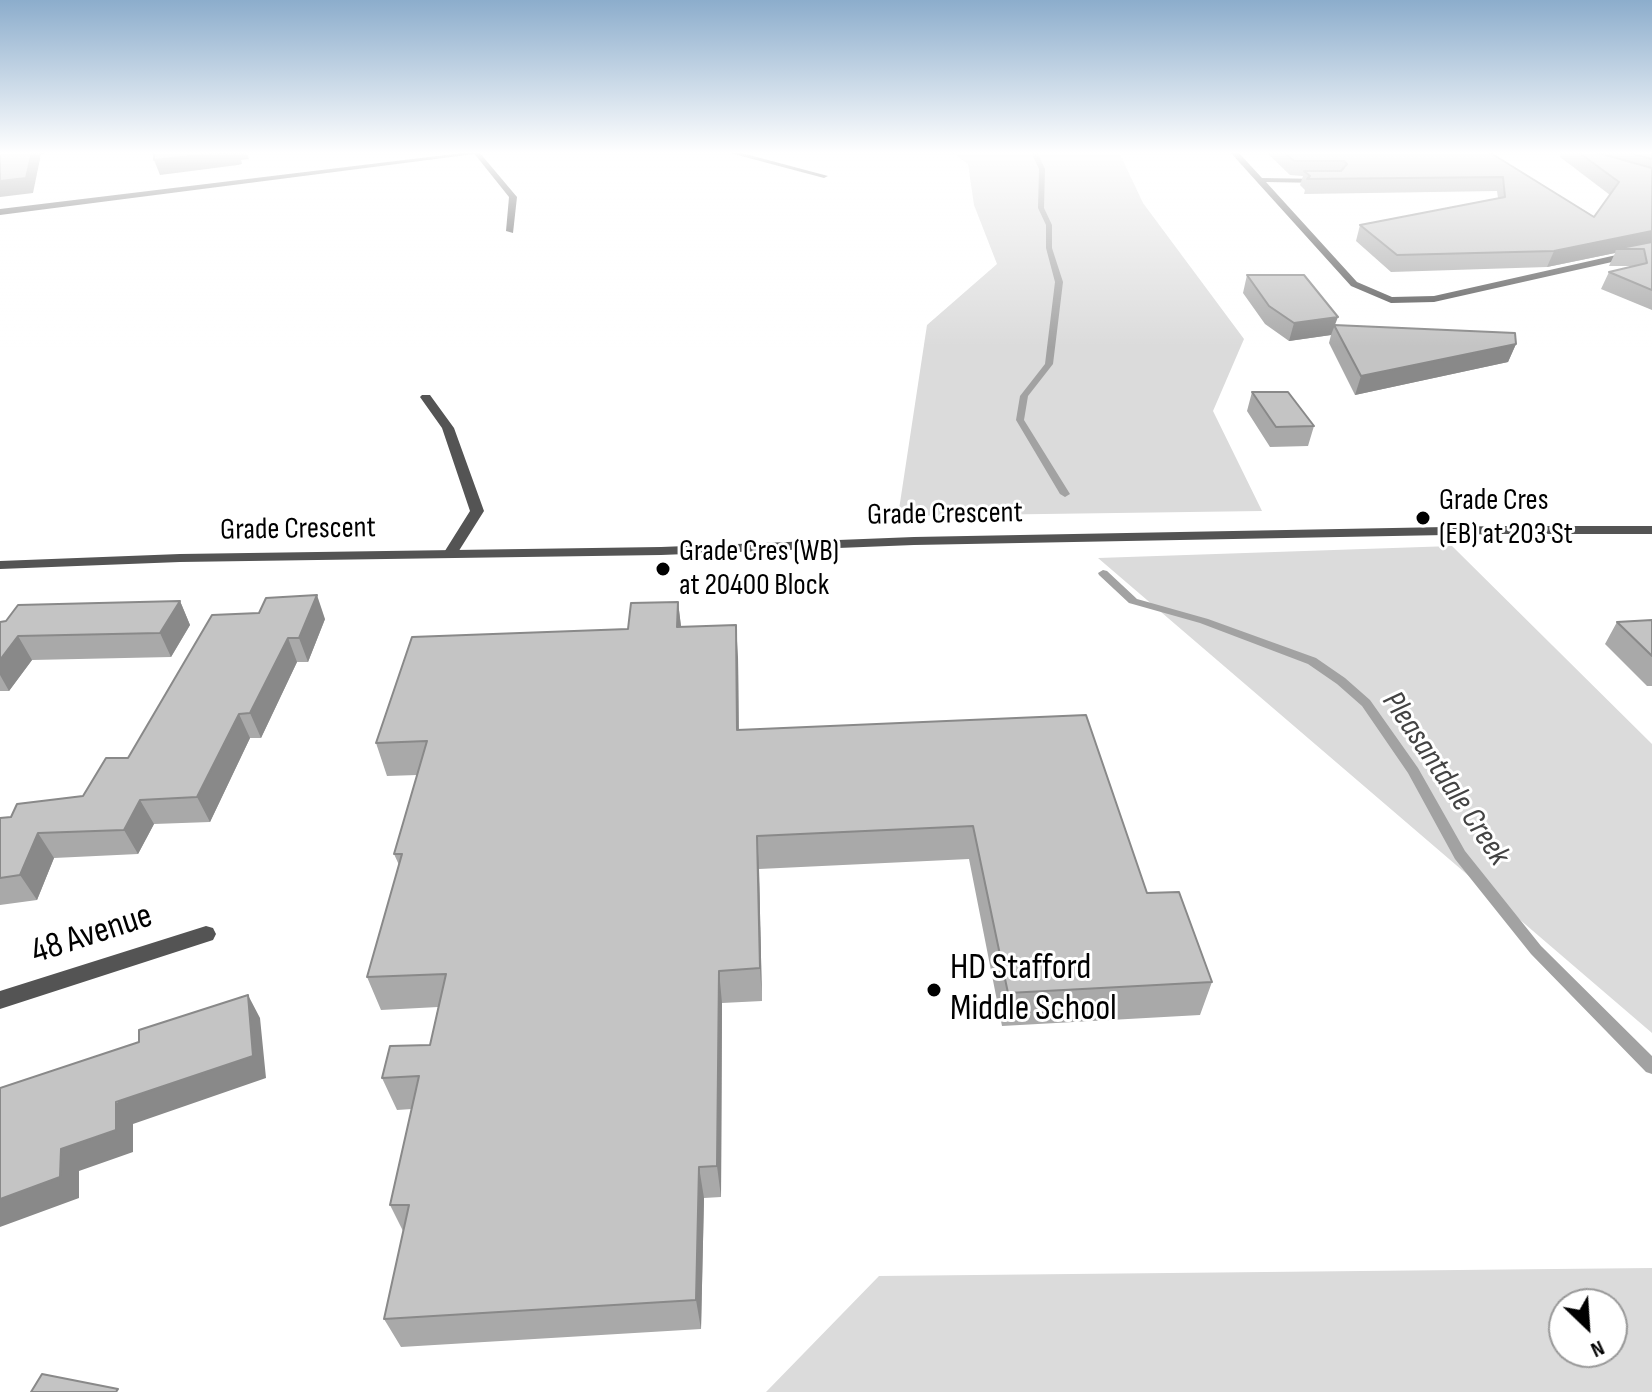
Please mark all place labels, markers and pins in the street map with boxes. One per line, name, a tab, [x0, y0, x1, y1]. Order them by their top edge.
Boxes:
place label: Grade Cres (EB) at 203 St	[1439, 483, 1573, 554]
marker: Grade Cres (EB) at 203 St	[1414, 509, 1432, 527]
place label: Grade Cres (WB) at 20400 Block	[679, 534, 839, 604]
marker: Grade Cres (WB) at 20400 Block	[654, 560, 672, 578]
place label: HD Stafford Middle School	[950, 947, 1117, 1032]
marker: HD Stafford Middle School	[925, 981, 943, 999]

